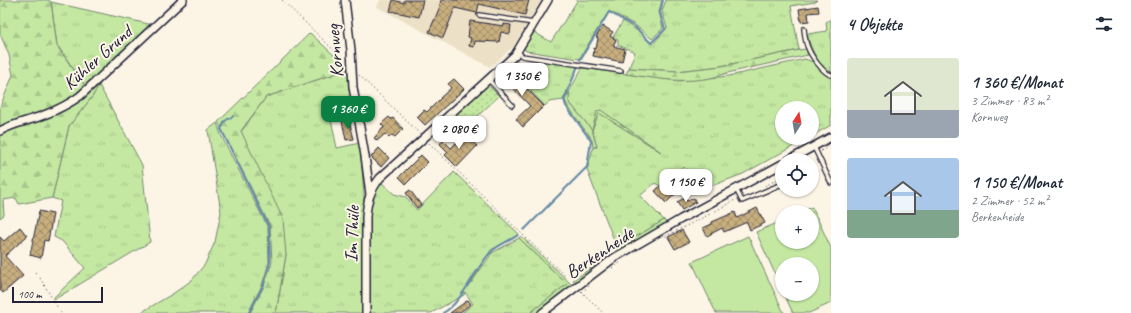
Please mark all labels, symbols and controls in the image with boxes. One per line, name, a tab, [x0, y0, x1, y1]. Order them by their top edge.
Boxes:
icon: filters	[1093, 13, 1115, 35]
text: 4 Objekte	[847, 14, 902, 35]
street label: Kühler Grund	[58, 19, 139, 95]
street label: Kornweg	[321, 22, 349, 79]
pin: 1 350 €	[485, 63, 559, 97]
text: 1 350 €	[504, 68, 540, 84]
text: 1 360 €/Monat	[971, 72, 1062, 93]
icon: home	[879, 74, 927, 122]
text: 3 Zimmer · 83 m²	[971, 93, 1048, 109]
pin: 1 360 €	[311, 96, 385, 130]
text: 1 360 €	[330, 101, 366, 117]
north arrow	[775, 101, 819, 145]
map controls	[775, 101, 819, 301]
text: Kornweg	[971, 109, 1008, 125]
pin: 2 080 €	[422, 116, 496, 150]
text: 2 080 €	[441, 121, 477, 137]
button: locate	[775, 153, 819, 197]
pin: 1 150 €	[649, 169, 723, 203]
text: 1 150 €/Monat	[971, 172, 1062, 193]
text: 1 150 €	[668, 174, 704, 190]
icon: home	[879, 174, 927, 222]
text: 2 Zimmer · 52 m²	[971, 193, 1048, 209]
street label: Im Thüle	[339, 204, 365, 263]
button: +	[775, 205, 819, 249]
text: Berkenheide	[971, 209, 1024, 225]
street label: Berkenheide	[561, 220, 640, 284]
button: −	[775, 257, 819, 301]
scale bar	[12, 285, 103, 304]
text: 100 m	[18, 287, 42, 301]

